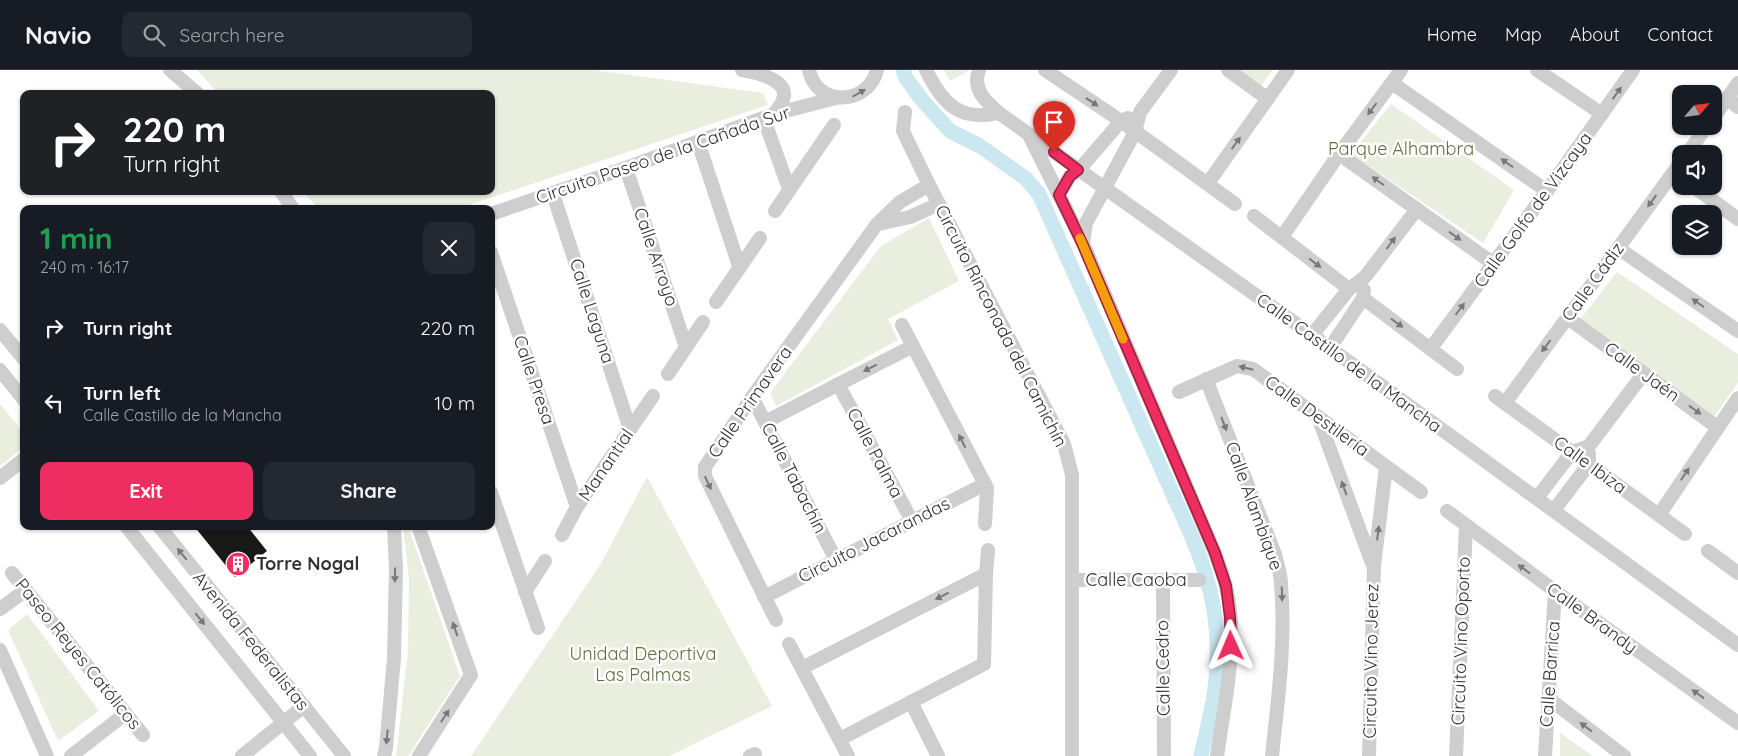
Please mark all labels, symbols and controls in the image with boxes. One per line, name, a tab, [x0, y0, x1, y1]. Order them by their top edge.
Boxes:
search box	[122, 12, 472, 57]
text: Navio	[25, 20, 92, 50]
icon: search	[140, 21, 168, 49]
text: Search here	[180, 23, 284, 47]
text: Home	[1427, 23, 1477, 46]
text: Map	[1505, 23, 1542, 46]
text: About	[1570, 23, 1620, 46]
text: Contact	[1648, 23, 1713, 46]
north arrow	[1672, 85, 1722, 135]
map controls	[1672, 85, 1722, 255]
one-way arrow	[1612, 86, 1622, 100]
one-way arrow	[852, 88, 866, 97]
one-way arrow	[1086, 97, 1099, 107]
street label: Circuito Paseo de la Cañada Sur	[533, 100, 793, 209]
pin	[1033, 101, 1075, 152]
one-way arrow	[1367, 102, 1378, 115]
text: 220 m	[123, 107, 226, 151]
icon: arrive	[1040, 108, 1068, 136]
icon: right	[40, 110, 105, 175]
street label: Calle Golfo de Vizcaya	[1468, 127, 1597, 292]
one-way arrow	[1231, 136, 1241, 150]
park label: Parque Alhambra	[1328, 137, 1474, 160]
button: sound	[1672, 145, 1722, 195]
text: Turn right	[123, 150, 220, 178]
one-way arrow	[1501, 158, 1514, 168]
one-way arrow	[1371, 176, 1385, 186]
one-way arrow	[1647, 194, 1658, 207]
street label: Circuito Rinconada del Camichín	[930, 201, 1073, 451]
street label: Calle Arroyo	[629, 204, 684, 309]
button: layers	[1672, 205, 1722, 255]
text: 1 min	[40, 219, 113, 257]
button: close	[423, 222, 475, 274]
one-way arrow	[1448, 231, 1462, 241]
one-way arrow	[1386, 236, 1396, 250]
street label: Calle Cádiz	[1556, 238, 1629, 326]
street label: Calle Laguna	[565, 255, 620, 366]
text: 240 m · 16:17	[40, 257, 129, 277]
one-way arrow	[1308, 257, 1321, 268]
street label: Calle Castillo de la Mancha	[1252, 288, 1446, 438]
one-way arrow	[1691, 298, 1705, 308]
one-way arrow	[1455, 302, 1465, 316]
icon: right	[40, 314, 68, 342]
text: Turn right	[83, 316, 172, 340]
text: 220 m	[420, 316, 475, 340]
one-way arrow	[1390, 318, 1404, 328]
street label: Calle Presa	[508, 332, 560, 427]
street label: Calle Jaén	[1600, 337, 1684, 407]
one-way arrow	[1541, 339, 1552, 352]
street label: Calle Primavera	[702, 341, 797, 462]
one-way arrow	[862, 364, 877, 372]
one-way arrow	[1239, 364, 1254, 372]
street label: Calle Destilería	[1261, 370, 1374, 461]
text: Turn left	[83, 381, 161, 405]
icon: left	[40, 389, 68, 417]
text: 10 m	[434, 391, 475, 415]
street label: Calle Palma	[842, 404, 909, 502]
text: Calle Castillo de la Mancha	[83, 405, 282, 425]
one-way arrow	[1688, 405, 1702, 415]
one-way arrow	[1220, 417, 1228, 432]
street label: Calle Tabachín	[757, 418, 832, 537]
street label: Manantial	[573, 424, 638, 505]
street label: Calle Ibiza	[1549, 430, 1631, 499]
one-way arrow	[958, 434, 966, 448]
street label: Calle Alambique	[1221, 438, 1288, 573]
button: Exit	[40, 462, 253, 520]
button: Share	[263, 462, 475, 520]
one-way arrow	[1681, 467, 1690, 481]
one-way arrow	[705, 476, 713, 490]
one-way arrow	[1340, 480, 1348, 495]
street label: Circuito Jacarandas	[794, 491, 953, 588]
one-way arrow	[1374, 524, 1382, 540]
one-way arrow	[176, 548, 187, 561]
building icon: Torre Nogal	[225, 551, 251, 577]
place label: Torre Nogal	[256, 552, 359, 575]
street label: Circuito Vino Oporto	[1446, 556, 1475, 726]
one-way arrow	[1518, 563, 1531, 574]
street label: Avenida Federalistas	[188, 566, 315, 715]
one-way arrow	[391, 567, 399, 583]
street label: Calle Caoba	[1085, 568, 1187, 591]
street label: Paseo Reyes Católicos	[10, 573, 146, 734]
street label: Calle Brandy	[1542, 577, 1642, 658]
street label: Circuito Vino Jerez	[1358, 583, 1383, 739]
one-way arrow	[1278, 586, 1286, 602]
one-way arrow	[935, 592, 949, 600]
one-way arrow	[195, 612, 206, 625]
position arrow	[1204, 619, 1256, 671]
street label: Calle Cedro	[1150, 620, 1175, 716]
street label: Calle Barrica	[1534, 620, 1565, 728]
one-way arrow	[451, 622, 458, 637]
park label: Unidad Deportiva Las Palmas	[569, 642, 717, 686]
one-way arrow	[1692, 689, 1705, 699]
one-way arrow	[440, 709, 450, 722]
one-way arrow	[1579, 722, 1593, 732]
one-way arrow	[383, 729, 391, 745]

